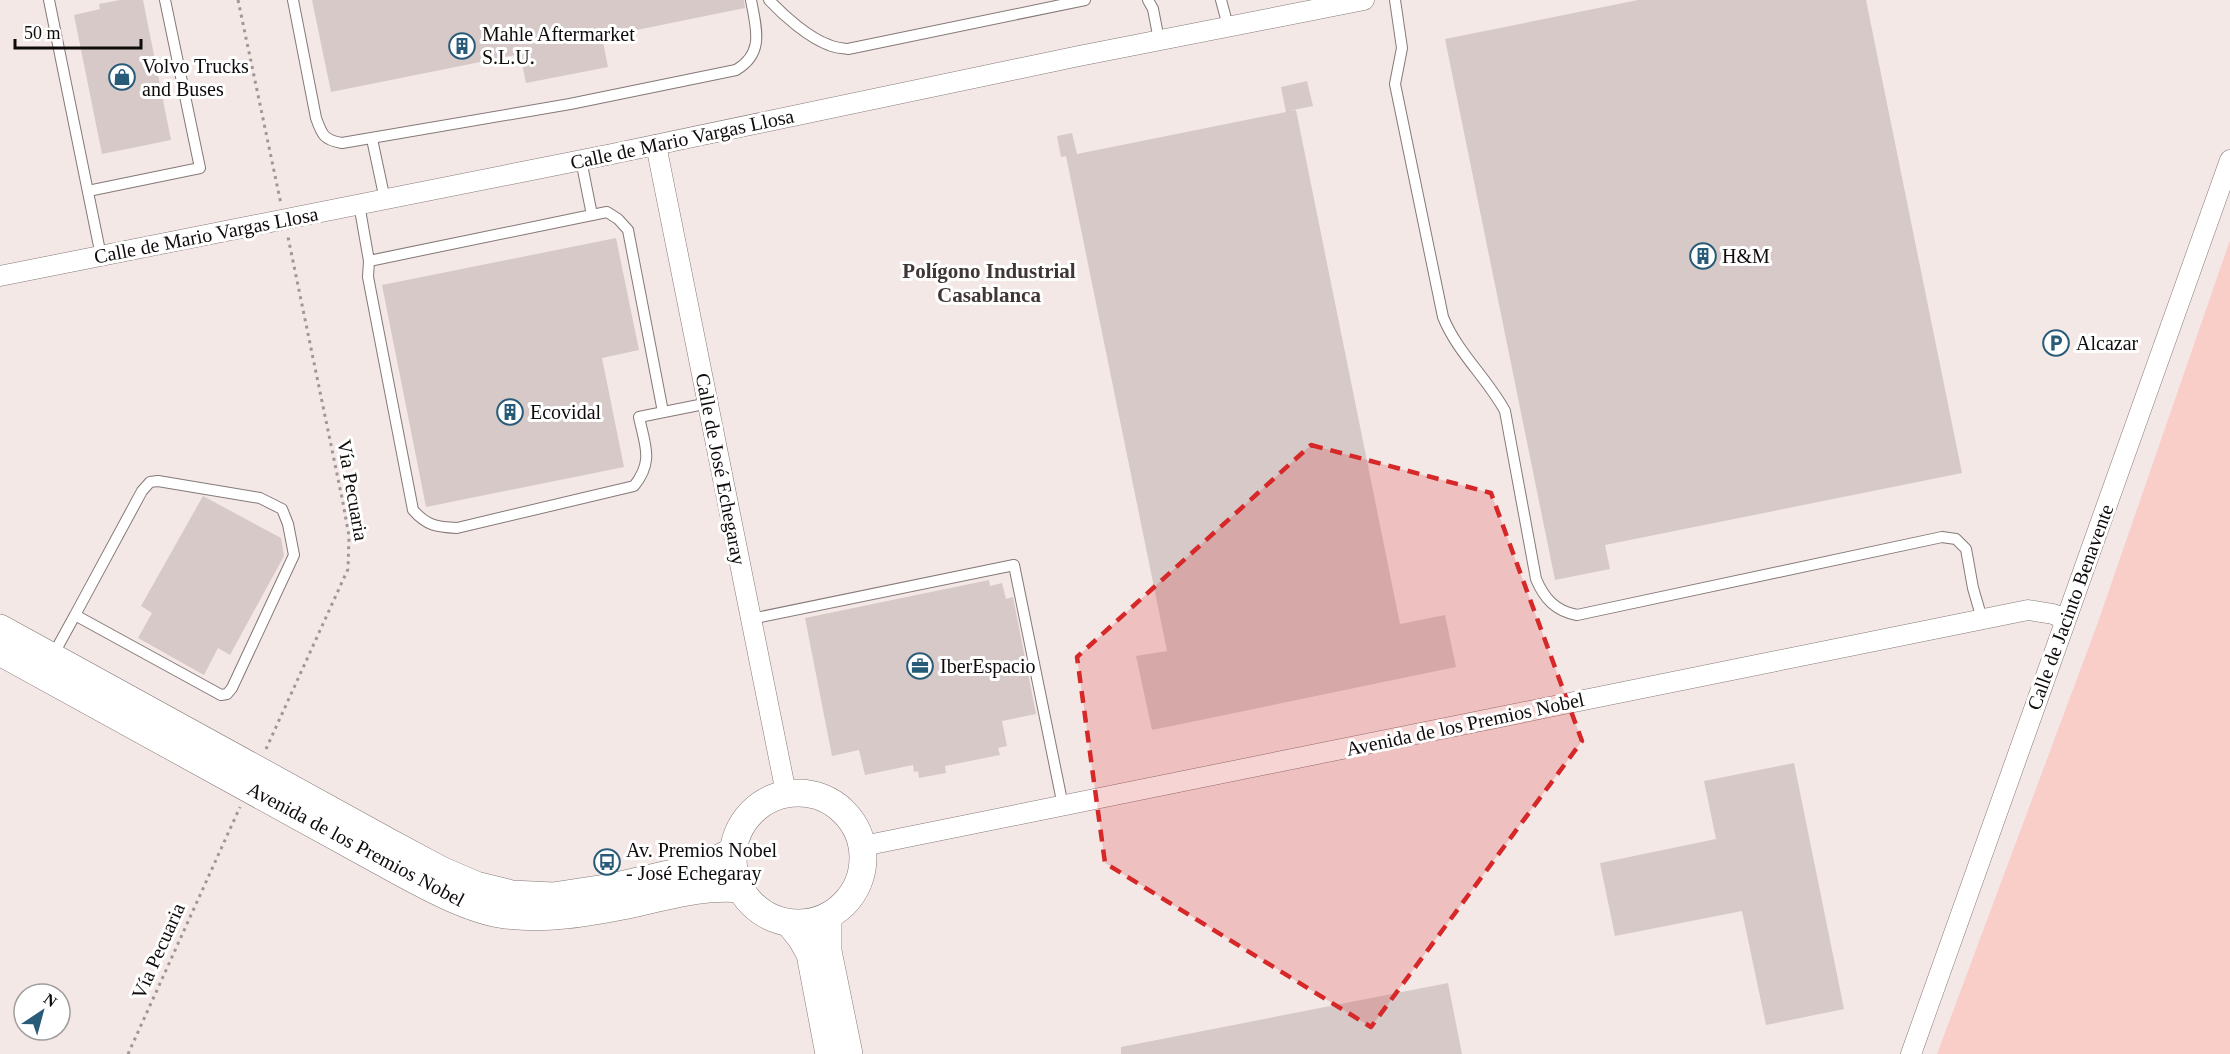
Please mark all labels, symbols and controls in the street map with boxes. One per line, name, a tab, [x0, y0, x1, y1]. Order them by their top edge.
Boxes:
scale bar	[15, 12, 141, 50]
text: 50 m	[24, 23, 61, 43]
place label: Mahle Aftermarket S.L.U.	[482, 23, 635, 68]
building icon: Mahle Aftermarket S.L.U.	[447, 31, 477, 61]
place label: Volvo Trucks and Buses	[142, 55, 249, 100]
shop icon: Volvo Trucks and Buses	[107, 62, 137, 92]
street label: Calle de Mario Vargas Llosa	[568, 105, 796, 174]
street label: Calle de Mario Vargas Llosa	[92, 202, 320, 269]
building icon: H&M	[1688, 241, 1718, 271]
place label: H&M	[1722, 245, 1770, 267]
district label: Polígono Industrial Casablanca	[902, 259, 1076, 307]
parking icon: Alcazar	[2041, 328, 2071, 358]
place label: Alcazar	[2076, 332, 2139, 354]
street label: Calle de José Echegaray	[691, 371, 750, 567]
building icon: Ecovidal	[495, 397, 525, 427]
place label: Ecovidal	[530, 401, 602, 423]
street label: Vía Pecuaria	[333, 438, 373, 543]
street label: Calle de Jacinto Benavente	[2023, 501, 2118, 713]
office icon: IberEspacio	[905, 651, 935, 681]
place label: IberEspacio	[940, 655, 1036, 678]
street label: Avenida de los Premios Nobel	[1344, 688, 1587, 760]
street label: Avenida de los Premios Nobel	[244, 777, 469, 911]
place label: Av. Premios Nobel - José Echegaray	[626, 839, 778, 885]
bus stop icon: Av. Premios Nobel - José Echegaray	[592, 847, 622, 877]
street label: Vía Pecuaria	[127, 899, 189, 1002]
north arrow	[12, 982, 72, 1042]
text: N	[41, 990, 61, 1011]

